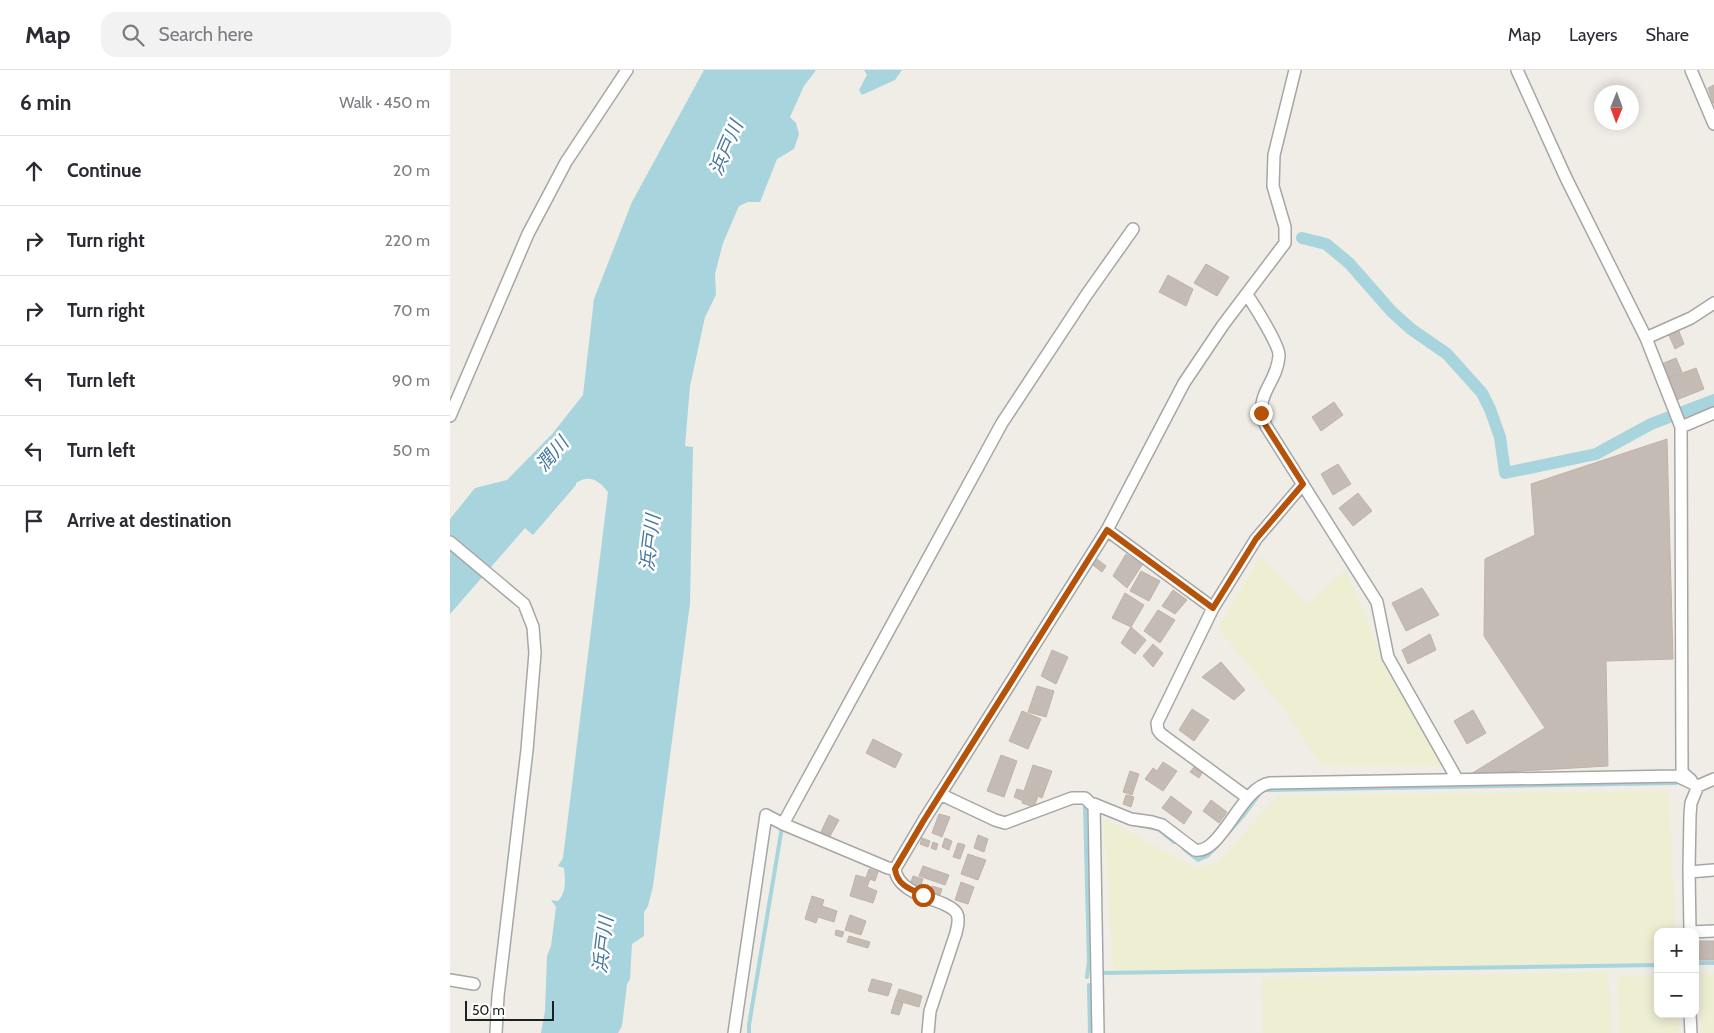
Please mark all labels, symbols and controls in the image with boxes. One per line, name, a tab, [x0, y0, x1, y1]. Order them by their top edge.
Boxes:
search box	[101, 12, 451, 57]
text: Map	[25, 20, 71, 49]
icon: search	[119, 21, 147, 49]
text: Search here	[159, 23, 253, 46]
text: Map	[1508, 24, 1541, 46]
text: Layers	[1569, 24, 1618, 46]
text: Share	[1646, 24, 1689, 46]
north arrow	[1594, 85, 1639, 130]
text: 6 min	[20, 90, 71, 115]
text: Walk · 450 m	[339, 93, 430, 112]
water label: 浜戸川	[704, 115, 749, 179]
icon: ahead	[20, 157, 48, 185]
text: Continue	[67, 159, 141, 182]
text: 20 m	[393, 161, 430, 180]
icon: right	[20, 227, 48, 255]
text: Turn right	[67, 229, 145, 252]
text: 220 m	[384, 231, 430, 250]
icon: right	[20, 297, 48, 325]
text: Turn right	[67, 299, 145, 322]
text: 70 m	[393, 301, 430, 320]
icon: left	[20, 367, 48, 395]
text: Turn left	[67, 369, 135, 392]
text: 90 m	[392, 371, 430, 390]
route end	[1250, 402, 1273, 425]
water label: 潤川	[531, 431, 574, 476]
icon: left	[20, 437, 48, 465]
text: Turn left	[67, 439, 135, 462]
text: 50 m	[393, 441, 430, 460]
icon: arrive	[20, 507, 48, 535]
text: Arrive at destination	[67, 509, 231, 532]
water label: 浜戸川	[635, 511, 665, 573]
route start	[912, 884, 935, 907]
water label: 浜戸川	[588, 913, 618, 975]
map controls	[1654, 928, 1699, 1018]
button: +	[1654, 928, 1699, 973]
button: −	[1654, 973, 1699, 1018]
scale bar	[465, 998, 554, 1021]
text: 50 m	[472, 1001, 505, 1019]

